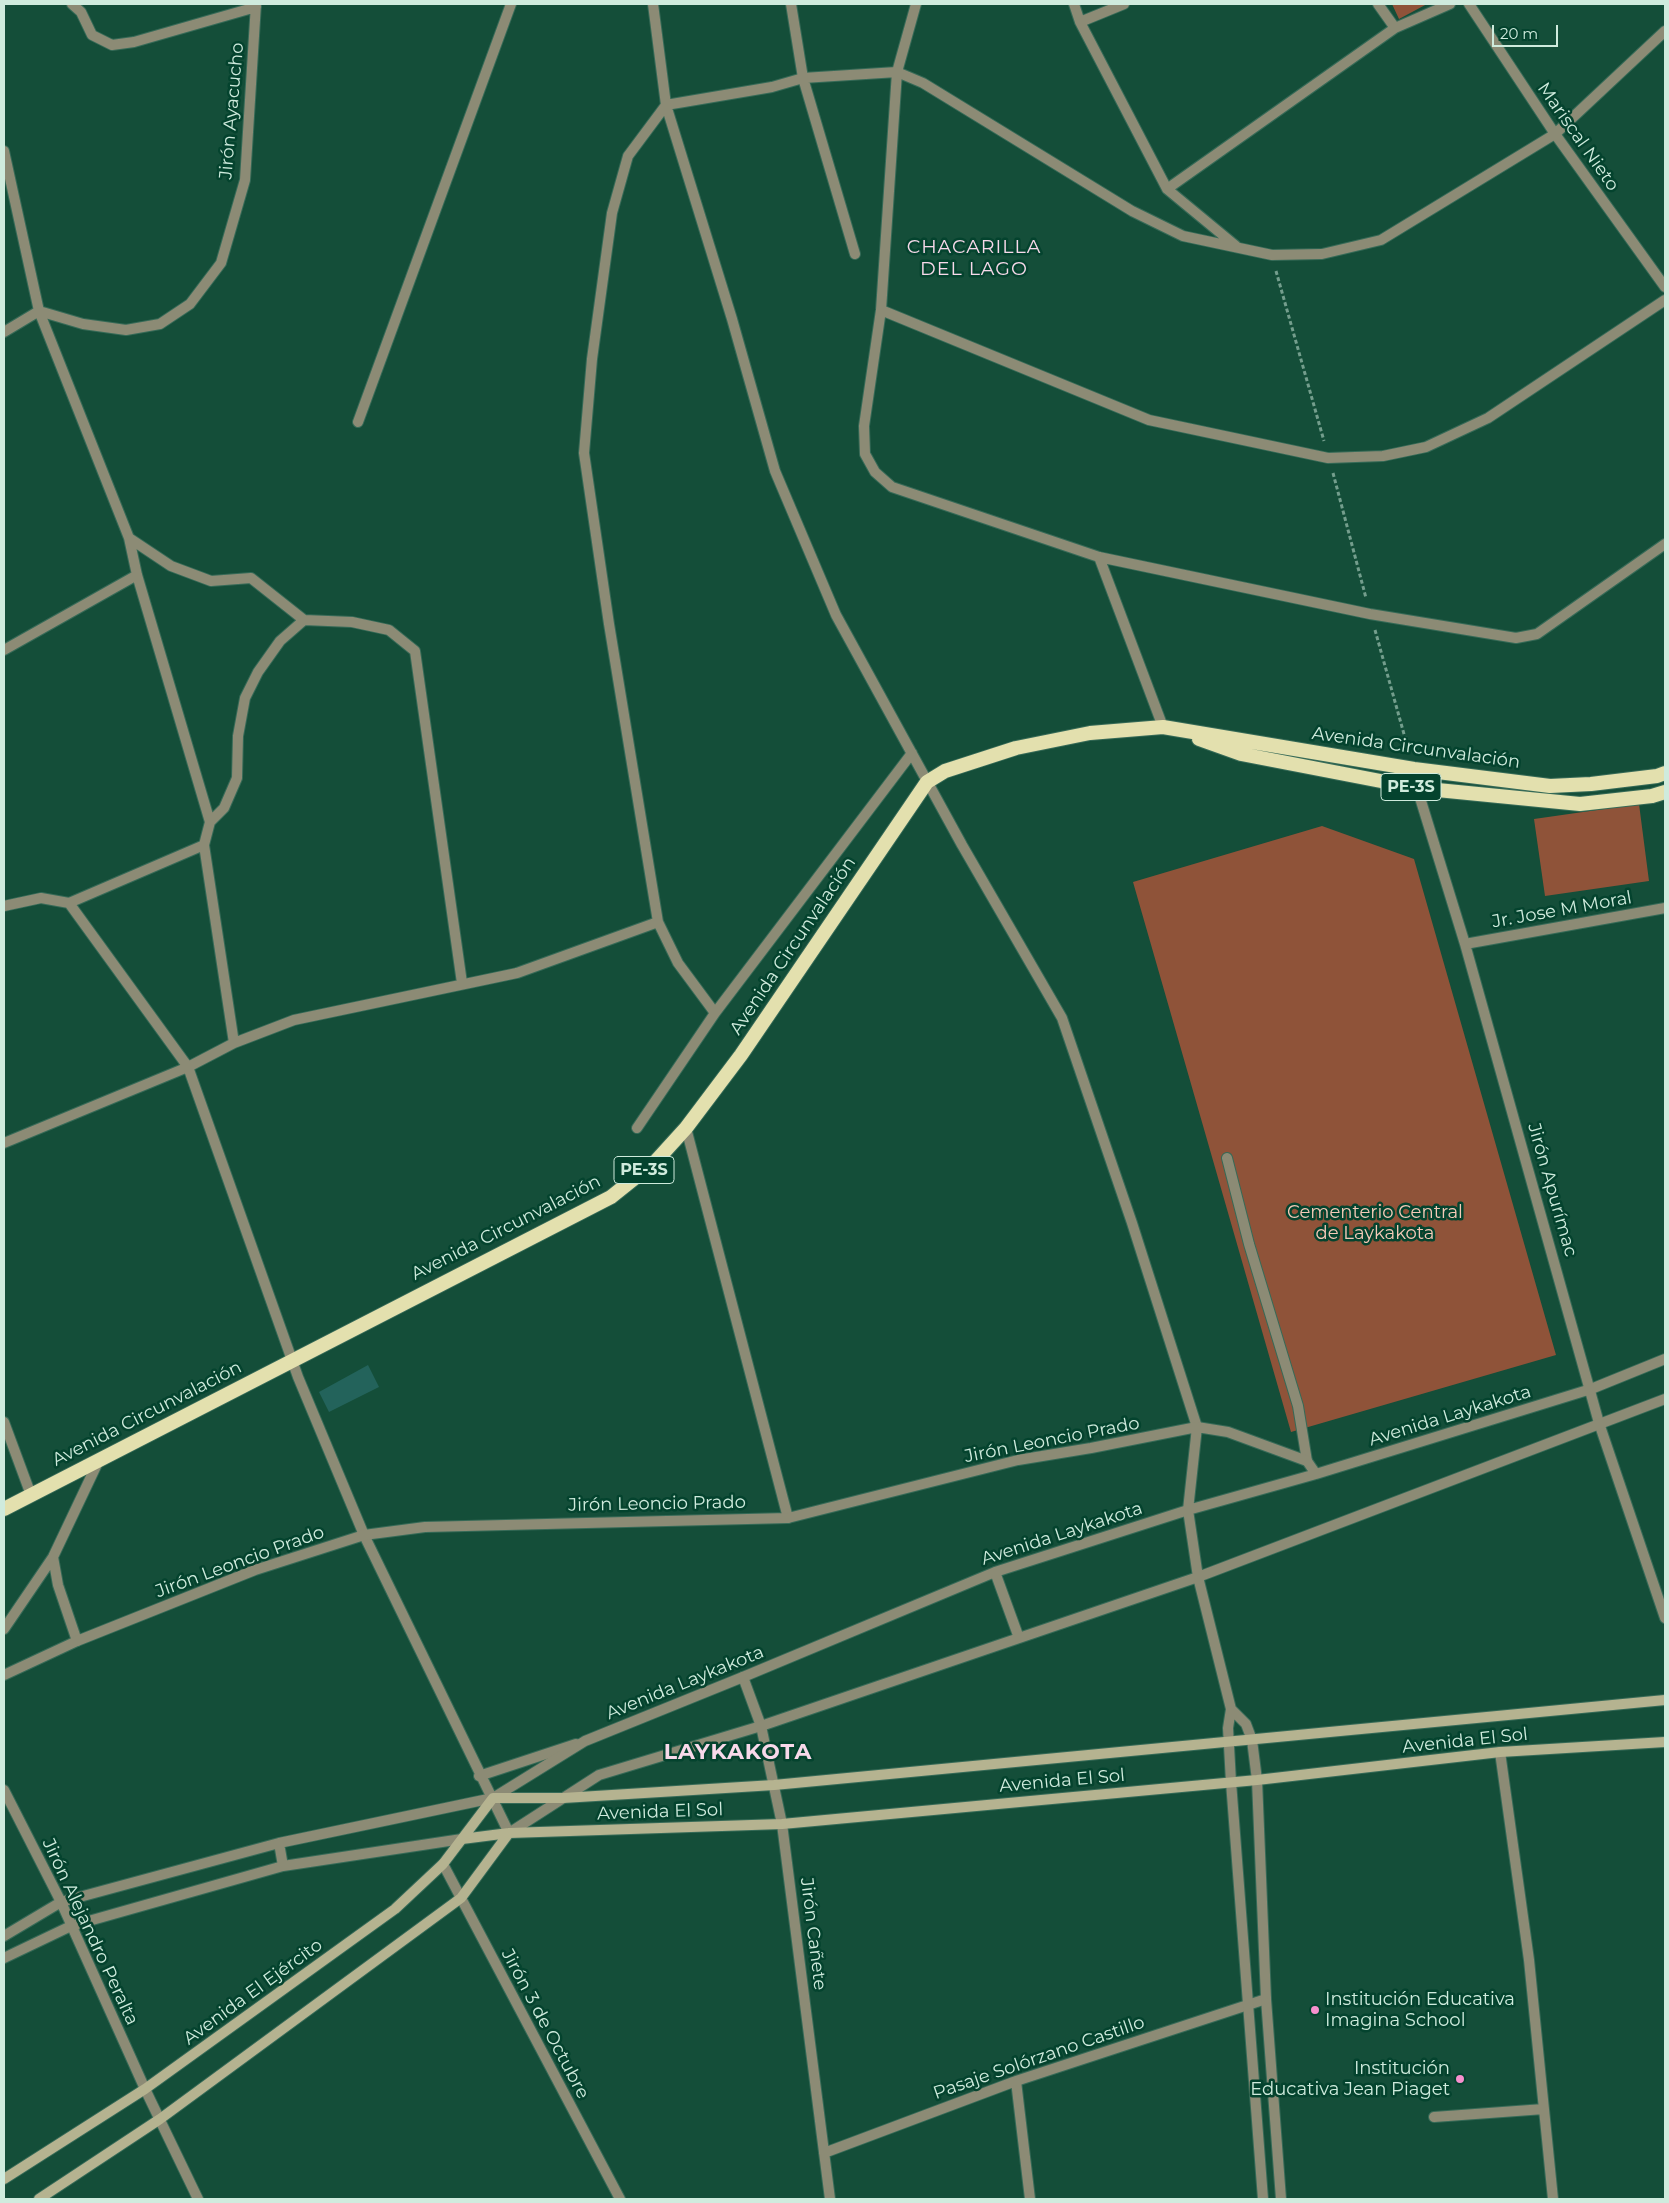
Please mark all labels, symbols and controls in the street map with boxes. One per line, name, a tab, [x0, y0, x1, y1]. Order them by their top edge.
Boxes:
scale bar	[1494, 15, 1560, 47]
text: 20 m	[1500, 24, 1538, 43]
street label: Jirón Ayacucho	[215, 42, 249, 180]
street label: Mariscal Nieto	[1533, 79, 1623, 195]
district label: CHACARILLA DEL LAGO	[905, 236, 1043, 280]
street label: Avenida Circunvalación	[1311, 723, 1521, 773]
road number: PE-3S	[1381, 774, 1441, 800]
street label: Avenida Circunvalación	[725, 853, 861, 1039]
street label: Jr. Jose M Moral	[1490, 887, 1634, 933]
street label: Jirón Apurímac	[1523, 1121, 1581, 1259]
road number: PE-3S	[614, 1156, 674, 1184]
street label: Avenida Circunvalación	[408, 1171, 604, 1285]
park label: Cementerio Central de Laykakota	[1287, 1202, 1463, 1244]
street label: Avenida Circunvalación	[49, 1357, 245, 1471]
street label: Avenida Laykakota	[1366, 1381, 1534, 1451]
street label: Jirón Leoncio Prado	[963, 1412, 1141, 1468]
street label: Jirón Leoncio Prado	[568, 1492, 746, 1516]
street label: Avenida Laykakota	[979, 1498, 1145, 1570]
street label: Jirón Leoncio Prado	[153, 1521, 327, 1603]
street label: Avenida Laykakota	[603, 1641, 767, 1725]
street label: Avenida El Sol	[1401, 1724, 1529, 1758]
district label: LAYKAKOTA	[663, 1740, 813, 1766]
street label: Avenida El Sol	[998, 1765, 1126, 1797]
street label: Avenida El Sol	[597, 1799, 723, 1825]
street label: Jirón Alejandro Peralta	[37, 1835, 143, 2029]
street label: Jirón Cañete	[795, 1877, 831, 1991]
street label: Avenida El Ejército	[179, 1934, 327, 2050]
street label: Jirón 3 de Octubre	[496, 1945, 594, 2103]
place label: Institución Educativa Imagina School	[1325, 1989, 1515, 2032]
marker: Institución Educativa Imagina School	[1309, 2004, 1321, 2016]
street label: Pasaje Solórzano Castillo	[931, 2012, 1147, 2104]
place label: Institución Educativa Jean Piaget	[1250, 2058, 1450, 2100]
marker: Institución Educativa Jean Piaget	[1454, 2073, 1466, 2085]

